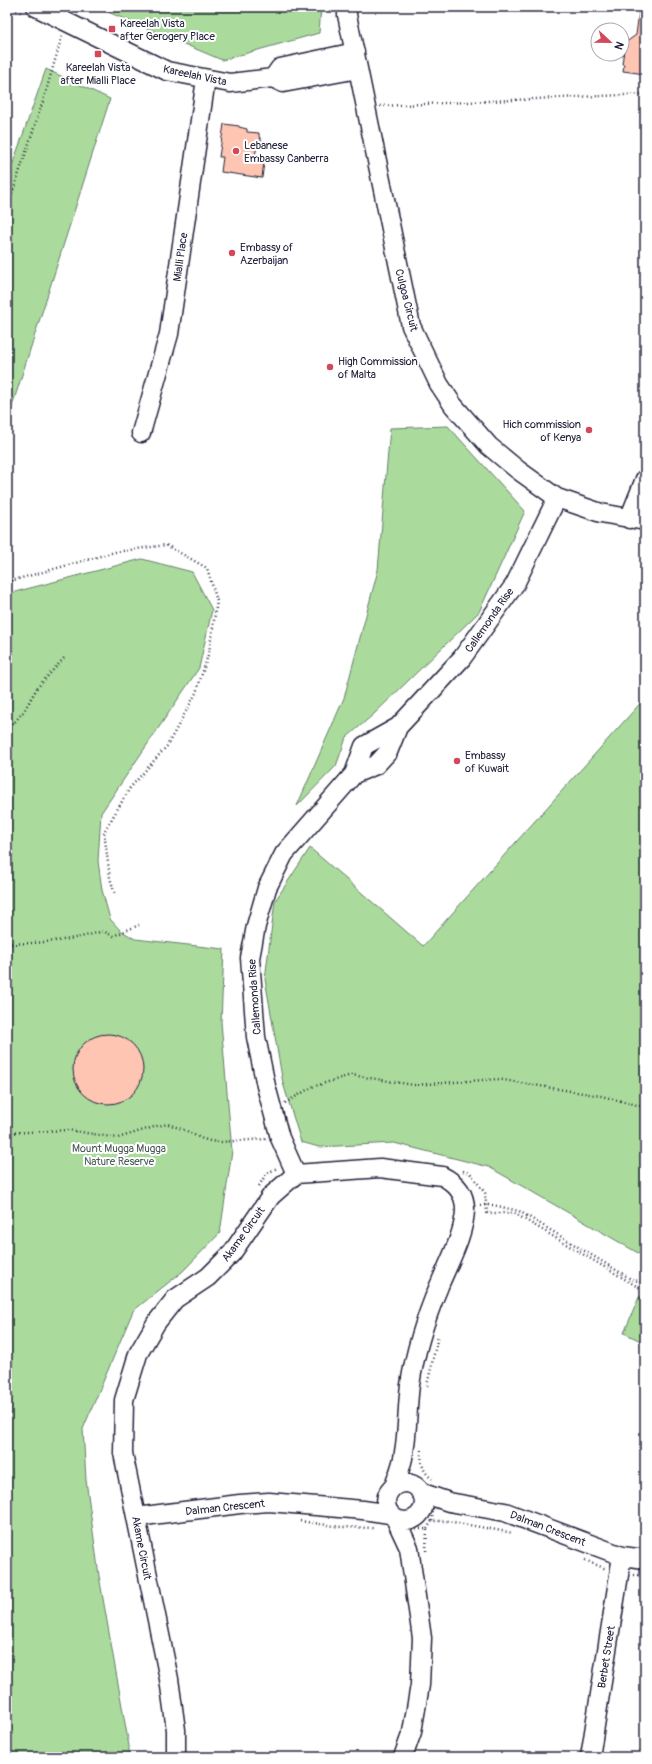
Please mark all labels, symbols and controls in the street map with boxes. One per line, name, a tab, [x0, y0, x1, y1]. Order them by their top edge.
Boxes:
place label: Kareelah Vista after Gerogery Place	[120, 17, 215, 43]
north arrow	[590, 22, 630, 62]
marker: Kareelah Vista after Gerogery Place	[107, 24, 117, 34]
text: N	[611, 40, 626, 52]
marker: Kareelah Vista after Mialli Place	[93, 49, 103, 59]
place label: Kareelah Vista after Mialli Place	[60, 61, 136, 87]
street label: Kareelah Vista	[162, 62, 228, 89]
place label: Lebanese Embassy Canberra	[244, 139, 329, 165]
marker: Lebanese Embassy Canberra	[231, 146, 241, 156]
street label: Mialli Place	[171, 231, 190, 282]
place label: Embassy of Azerbaijan	[240, 241, 294, 267]
marker: Embassy of Azerbaijan	[227, 248, 237, 258]
street label: Culgoa Circuit	[392, 267, 421, 333]
place label: High Commission of Malta	[338, 355, 418, 381]
marker: High Commission of Malta	[325, 362, 335, 372]
place label: Hich commission of Kenya	[502, 418, 581, 444]
marker: Hich commission of Kenya	[584, 425, 594, 435]
street label: Callemonda Rise	[462, 585, 517, 655]
place label: Embassy of Kuwait	[465, 749, 509, 775]
marker: Embassy of Kuwait	[452, 756, 462, 766]
street label: Callemonda Rise	[245, 958, 264, 1035]
park label: Mount Mugga Mugga Nature Reserve	[72, 1142, 166, 1168]
street label: Akame Circuit	[219, 1204, 268, 1264]
street label: Dalman Crescent	[185, 1497, 266, 1518]
street label: Dalman Crescent	[508, 1508, 588, 1549]
street label: Akame Circuit	[129, 1515, 154, 1582]
street label: Berbet Street	[595, 1624, 618, 1689]

